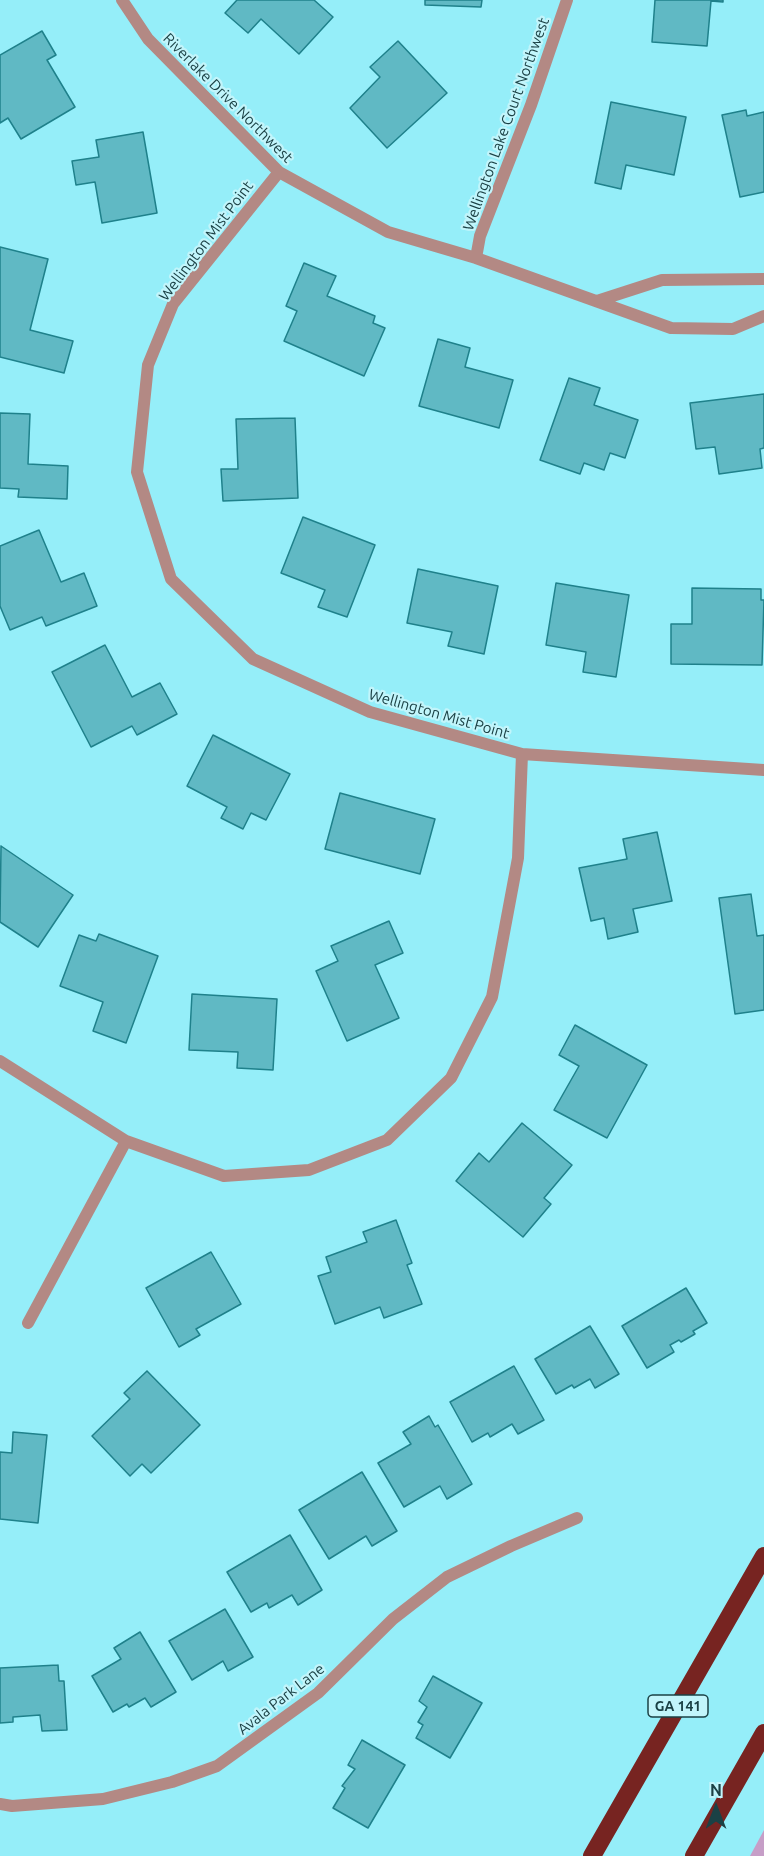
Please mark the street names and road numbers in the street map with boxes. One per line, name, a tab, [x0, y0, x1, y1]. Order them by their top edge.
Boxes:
street label: Wellington Lake Court Northwest	[459, 15, 553, 233]
street label: Riverlake Drive Northwest	[159, 29, 297, 167]
street label: Wellington Mist Point	[155, 177, 257, 305]
street label: Wellington Mist Point	[367, 685, 511, 743]
street label: Avala Park Lane	[234, 1660, 328, 1738]
road number: GA 141	[648, 1695, 708, 1717]

